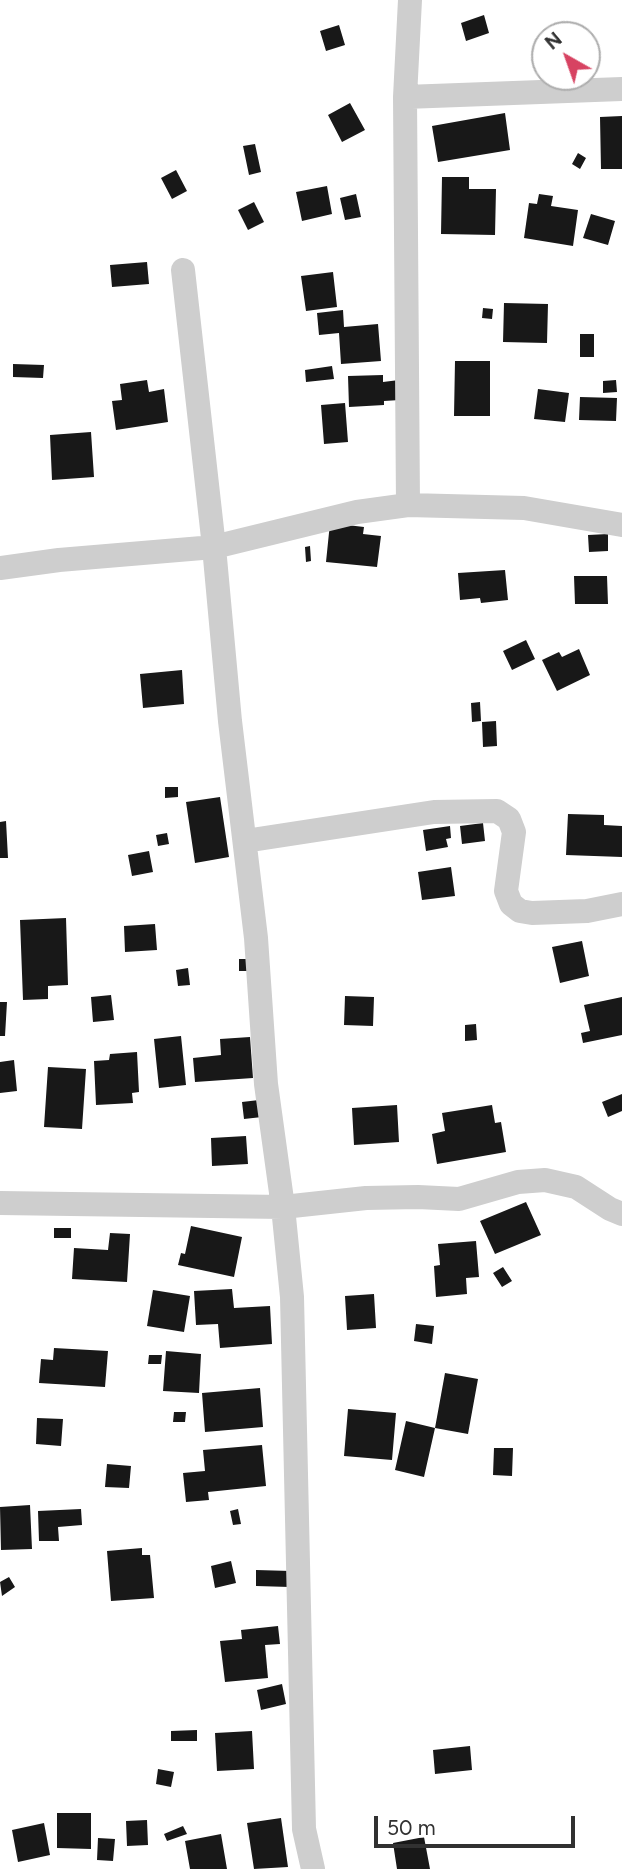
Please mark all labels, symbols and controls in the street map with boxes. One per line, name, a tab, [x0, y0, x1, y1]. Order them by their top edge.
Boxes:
north arrow	[531, 21, 601, 91]
text: N	[540, 28, 566, 55]
scale bar	[377, 1802, 578, 1846]
text: 50 m	[387, 1815, 436, 1840]

